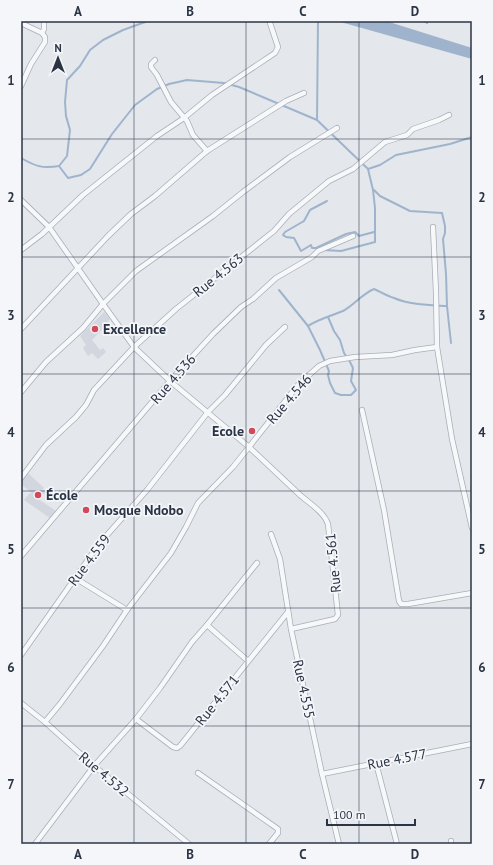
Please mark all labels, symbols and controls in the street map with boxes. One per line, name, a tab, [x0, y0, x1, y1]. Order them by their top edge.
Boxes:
text: A	[74, 3, 82, 20]
text: B	[186, 3, 194, 20]
text: C	[299, 3, 307, 20]
text: D	[411, 3, 419, 20]
north arrow	[38, 38, 78, 78]
text: N	[54, 41, 62, 55]
text: 1	[7, 72, 15, 89]
text: 1	[478, 72, 486, 89]
text: 2	[7, 189, 15, 206]
text: 2	[478, 189, 486, 206]
street label: Rue 4.563	[189, 249, 247, 301]
text: 3	[7, 307, 15, 324]
text: 3	[478, 307, 486, 324]
place label: Excellence	[103, 320, 166, 338]
marker: Excellence	[90, 324, 100, 334]
street label: Rue 4.536	[146, 350, 200, 408]
street label: Rue 4.546	[262, 370, 316, 428]
place label: Ecole	[212, 422, 244, 440]
text: 4	[7, 424, 15, 441]
text: 4	[478, 424, 486, 441]
marker: Ecole	[247, 426, 257, 436]
place label: École	[46, 486, 78, 504]
marker: École	[33, 490, 43, 500]
place label: Mosque Ndobo	[94, 501, 184, 519]
marker: Mosque Ndobo	[81, 505, 91, 515]
street label: Rue 4.559	[64, 531, 114, 589]
street label: Rue 4.561	[321, 532, 345, 594]
text: 5	[7, 541, 15, 558]
text: 5	[478, 541, 486, 558]
street label: Rue 4.555	[289, 658, 319, 720]
text: 6	[7, 659, 15, 676]
text: 6	[478, 659, 486, 676]
street label: Rue 4.571	[191, 671, 243, 729]
street label: Rue 4.577	[366, 744, 428, 774]
street label: Rue 4.532	[75, 748, 133, 800]
text: 7	[7, 776, 15, 793]
text: 7	[478, 776, 486, 793]
scale bar	[327, 801, 415, 827]
text: 100 m	[333, 807, 366, 822]
text: A	[74, 846, 82, 863]
text: B	[186, 846, 194, 863]
text: C	[299, 846, 307, 863]
text: D	[411, 846, 419, 863]

